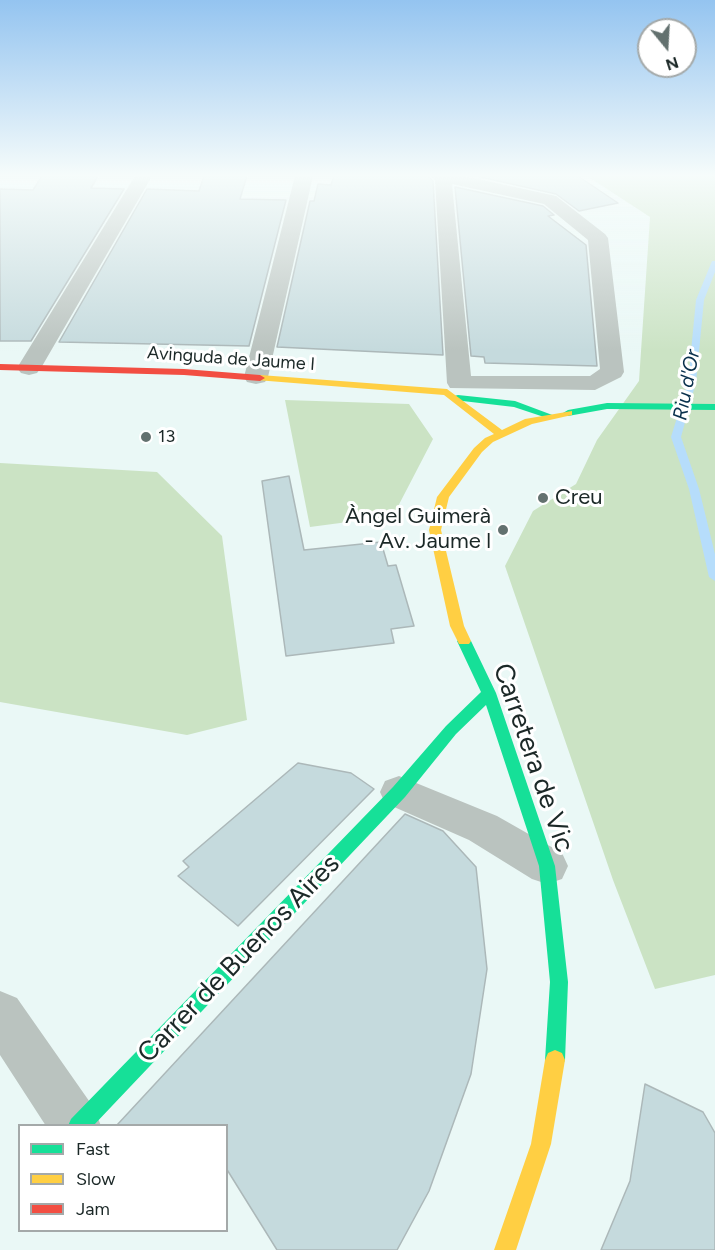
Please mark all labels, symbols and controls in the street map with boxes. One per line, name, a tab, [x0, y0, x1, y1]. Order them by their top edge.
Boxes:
north arrow	[637, 18, 697, 78]
text: N	[663, 53, 681, 75]
street label: Avinguda de Jaume I	[146, 342, 316, 376]
water label: Riu d'Or	[668, 348, 706, 422]
place label: 13	[158, 426, 175, 448]
marker: 13	[139, 430, 153, 444]
place label: Creu	[555, 485, 603, 511]
marker: Creu	[536, 491, 550, 505]
place label: Àngel Guimerà - Av. Jaume l	[345, 504, 491, 556]
marker: Àngel Guimerà - Av. Jaume l	[496, 523, 510, 537]
street label: Carretera de Vic	[486, 659, 580, 857]
street label: Carrer de Buenos Aires	[131, 848, 347, 1070]
legend	[18, 1124, 228, 1232]
text: Fast	[76, 1138, 110, 1160]
text: Slow	[76, 1168, 115, 1190]
text: Jam	[76, 1198, 110, 1220]

